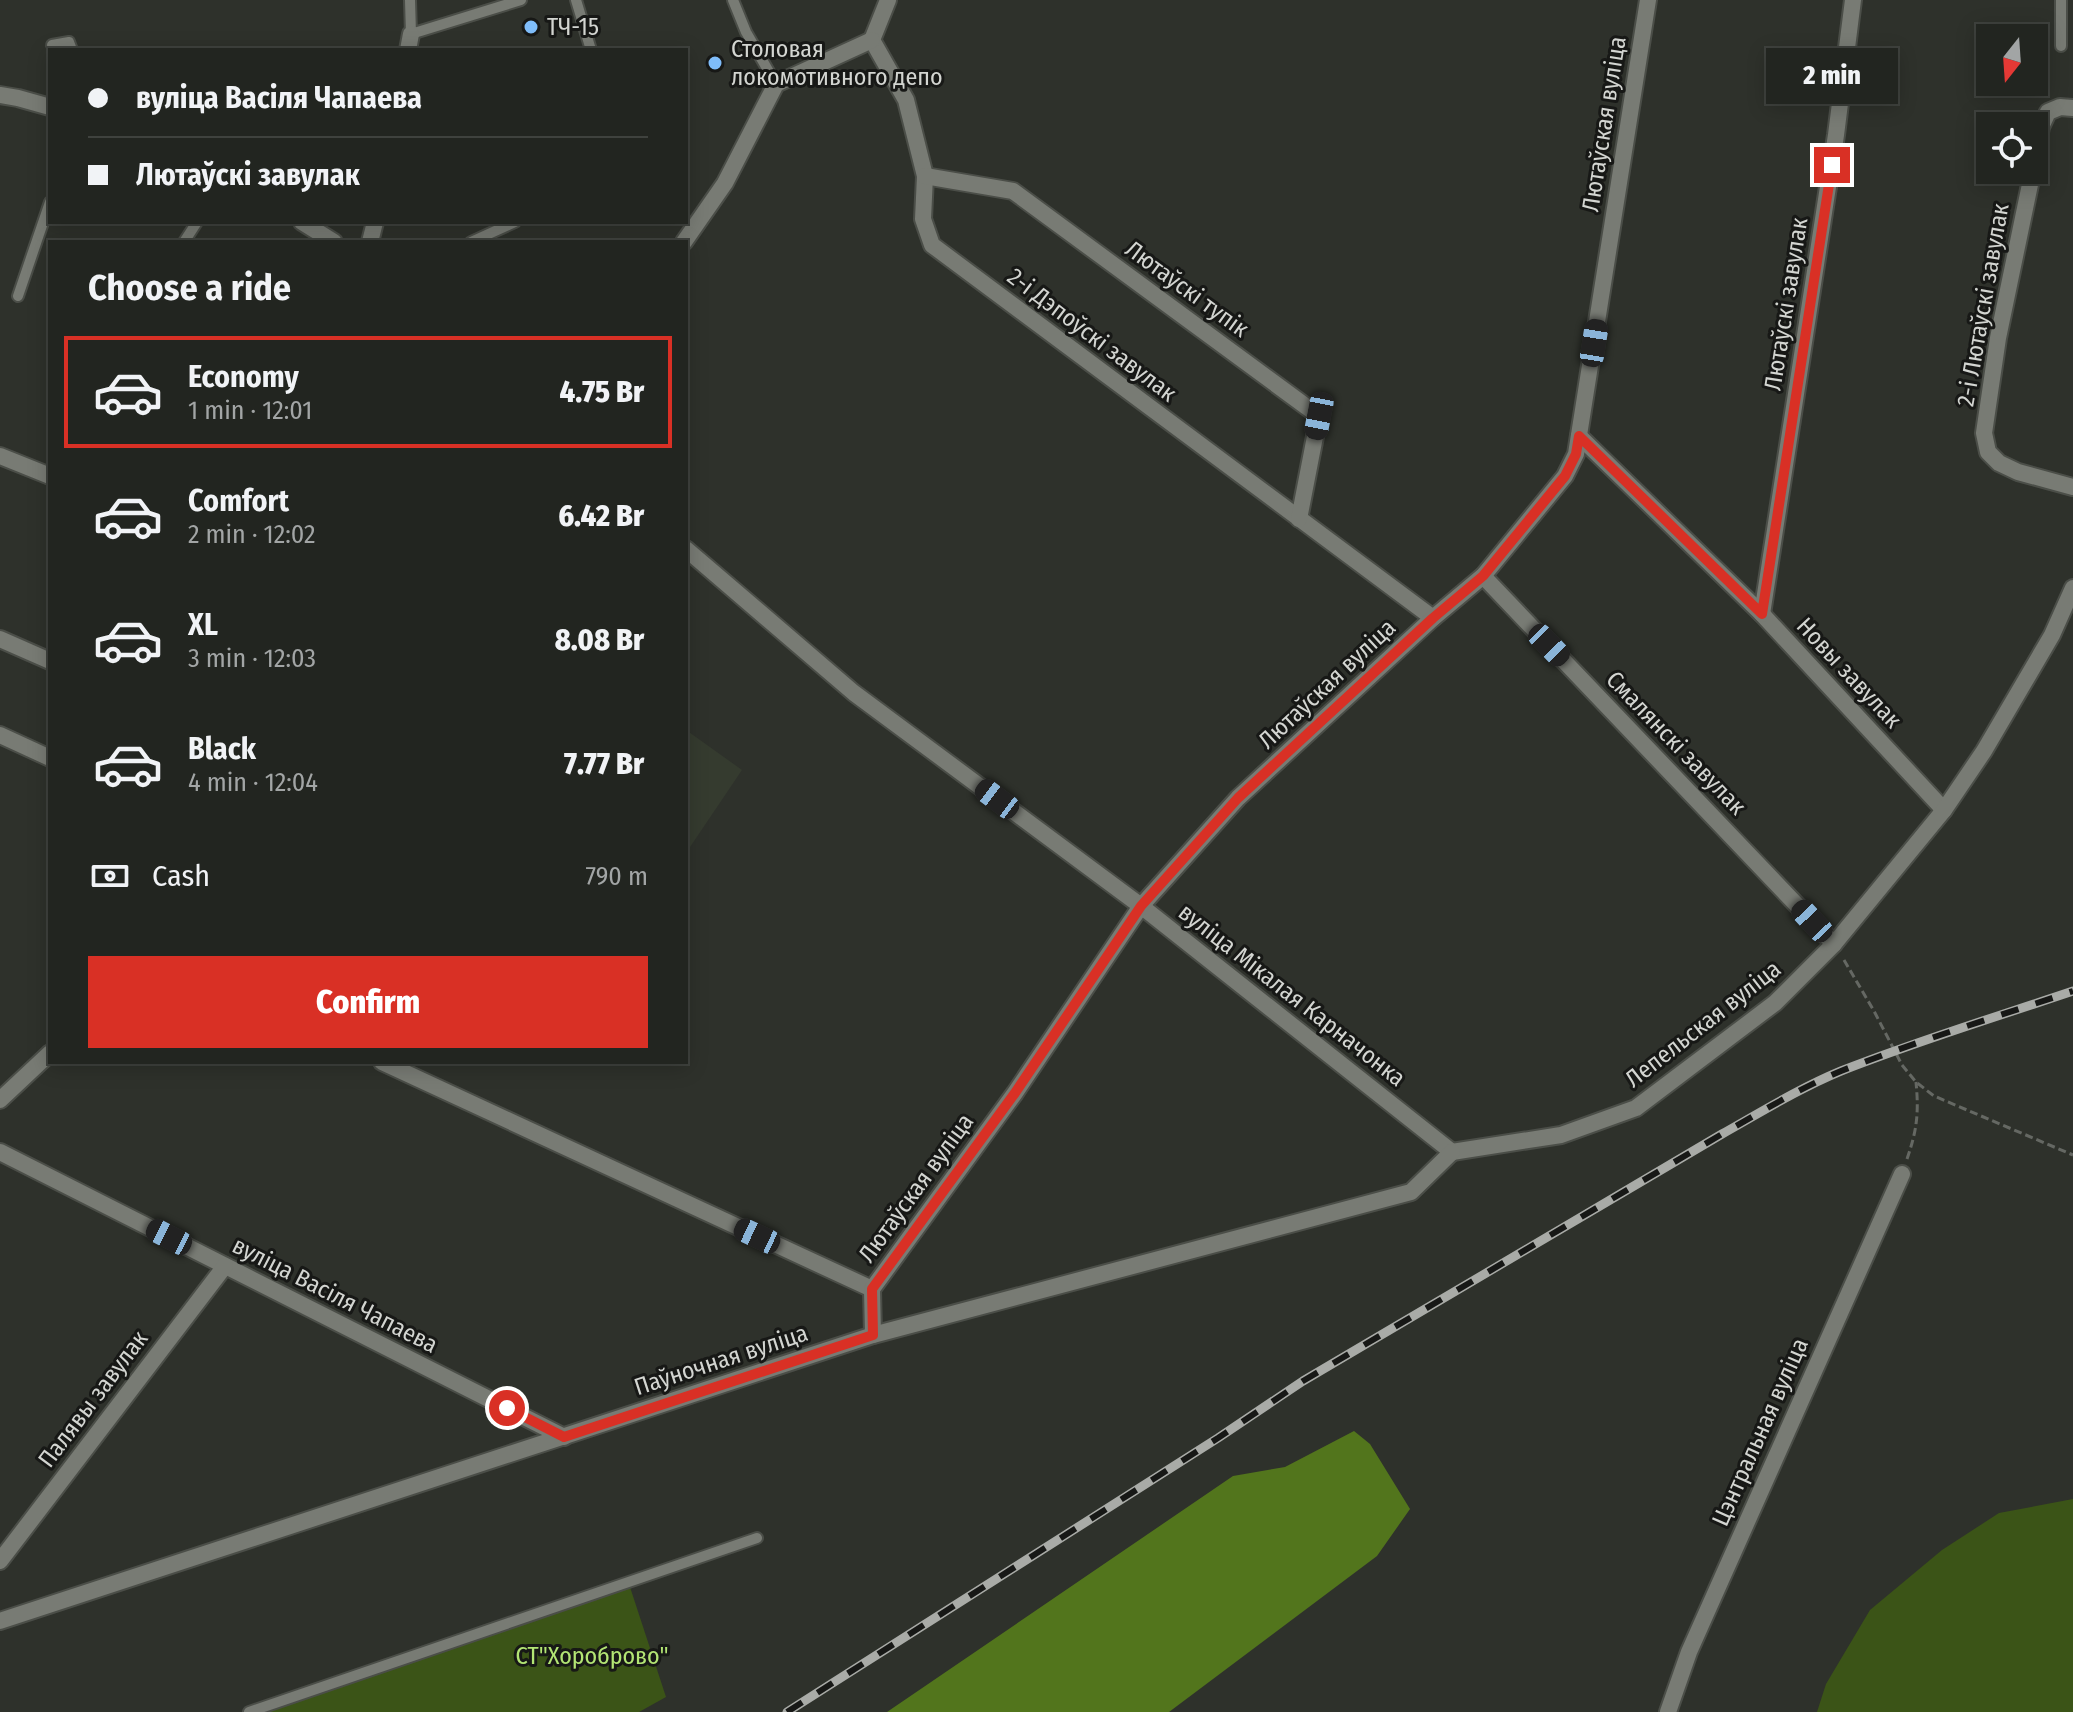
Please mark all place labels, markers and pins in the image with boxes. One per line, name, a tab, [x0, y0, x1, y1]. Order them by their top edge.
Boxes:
place label: ТЧ-15	[547, 13, 599, 41]
marker: ТЧ-15	[522, 18, 540, 36]
place label: Столовая локомотивного депо	[731, 35, 943, 91]
marker: Столовая локомотивного депо	[706, 54, 724, 72]

